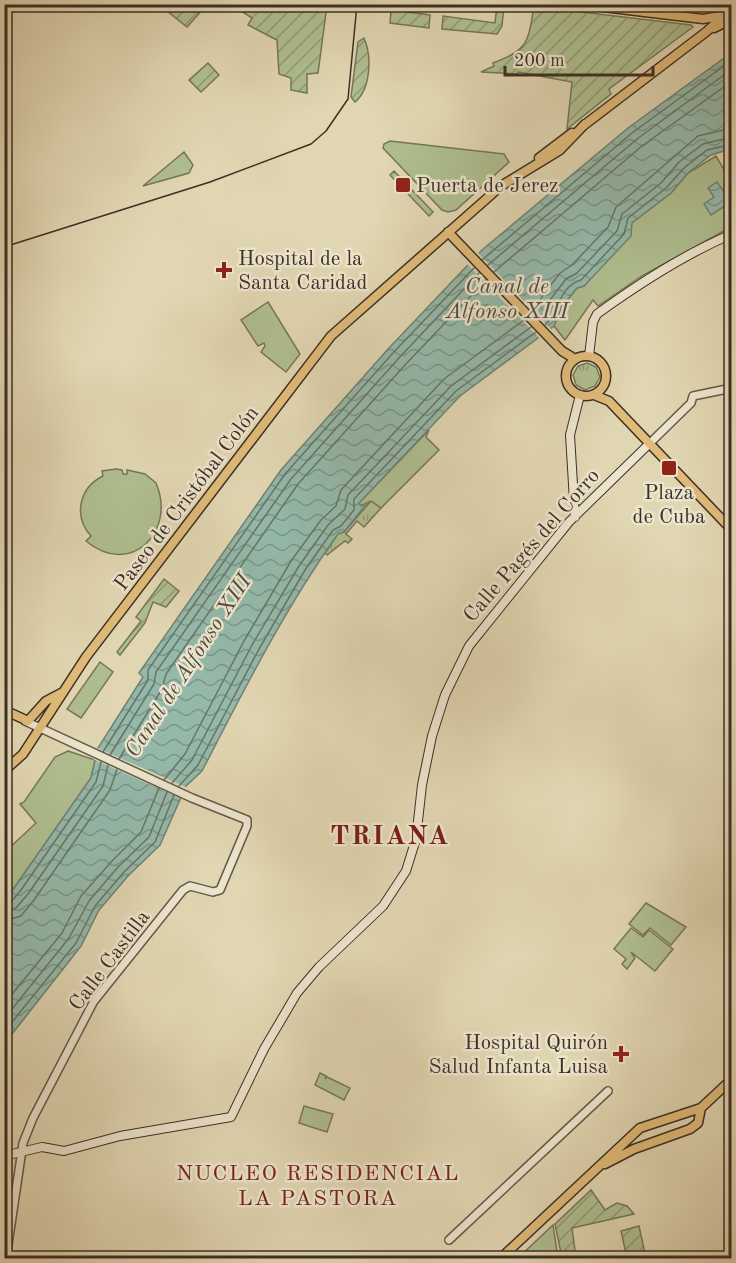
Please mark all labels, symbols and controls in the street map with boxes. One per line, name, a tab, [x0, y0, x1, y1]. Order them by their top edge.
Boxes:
scale bar	[505, 39, 654, 77]
text: 200 m	[514, 52, 565, 70]
marker: Puerta de Jerez	[394, 176, 412, 194]
place label: Puerta de Jerez	[416, 176, 558, 197]
place label: Hospital de la Santa Caridad	[238, 249, 367, 294]
marker: Hospital de la Santa Caridad	[215, 261, 233, 279]
water label: Canal de Alfonso XIII	[445, 276, 571, 323]
street label: Paseo de Cristóbal Colón	[111, 403, 263, 595]
marker: Plaza de Cuba	[660, 459, 678, 477]
street label: Calle Pagés del Corro	[460, 465, 604, 627]
place label: Plaza de Cuba	[633, 483, 705, 528]
water label: Canal de Alfonso XIII	[121, 569, 257, 761]
district label: TRIANA	[330, 823, 450, 850]
street label: Calle Castilla	[66, 907, 155, 1015]
place label: Hospital Quirón Salud Infanta Luisa	[429, 1033, 608, 1078]
marker: Hospital Quirón Salud Infanta Luisa	[612, 1045, 630, 1063]
district label: NUCLEO RESIDENCIAL LA PASTORA	[176, 1163, 460, 1210]

